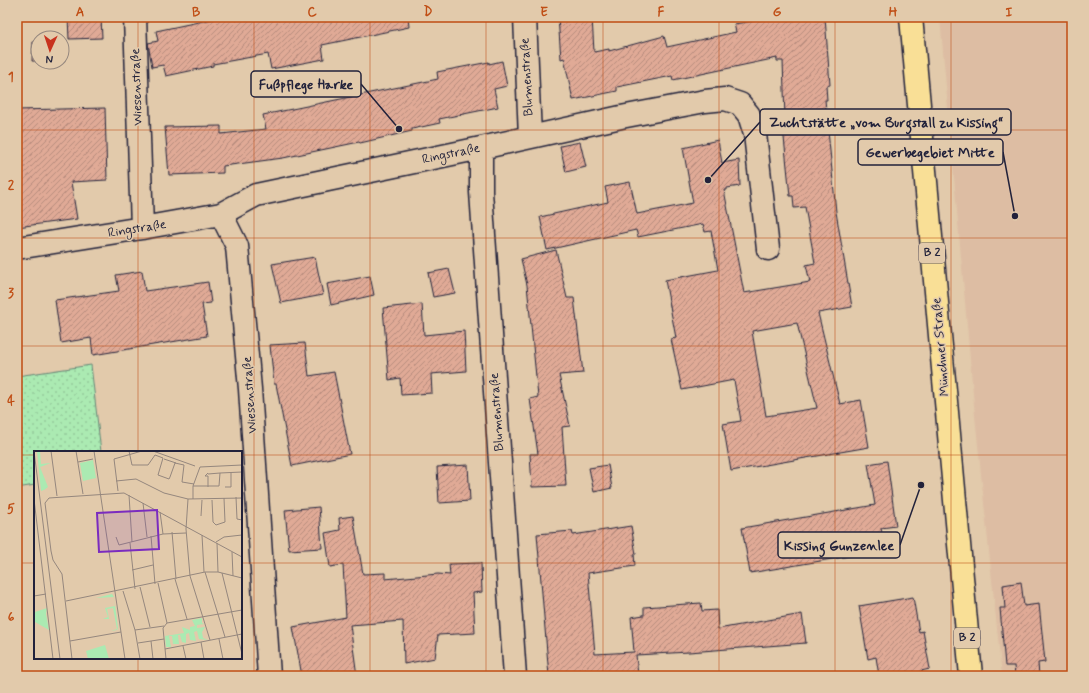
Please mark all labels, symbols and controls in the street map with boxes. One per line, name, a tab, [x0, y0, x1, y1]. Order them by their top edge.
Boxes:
text: A	[76, 4, 84, 21]
text: B	[192, 4, 201, 21]
text: C	[307, 4, 317, 21]
text: D	[424, 4, 433, 21]
text: E	[540, 4, 548, 21]
text: F	[658, 4, 665, 21]
text: G	[773, 4, 782, 21]
text: H	[889, 4, 898, 21]
text: I	[1006, 4, 1013, 21]
north arrow	[30, 30, 70, 70]
street label: Blumenstraße	[516, 37, 538, 117]
street label: Wiesenstraße	[127, 48, 147, 126]
text: N	[46, 52, 54, 66]
text: 1	[8, 69, 14, 86]
callout: Fußpflege Harke	[251, 71, 361, 97]
text: Fußpflege Harke	[259, 76, 353, 95]
callout: Zuchtstätte „vom Burgstall zu Kissing“	[760, 109, 1011, 135]
text: Zuchtstätte „vom Burgstall zu Kissing“	[769, 114, 1003, 135]
callout: Gewerbegebiet Mitte	[858, 139, 1003, 165]
street label: Ringstraße	[420, 140, 482, 169]
text: Gewerbegebiet Mitte	[865, 144, 995, 163]
text: 2	[8, 177, 15, 194]
street label: Ringstraße	[107, 216, 168, 243]
road number: B 2	[919, 243, 945, 263]
text: 3	[8, 285, 14, 302]
street label: Münchner Straße	[928, 297, 954, 397]
street label: Wiesenstraße	[239, 356, 261, 434]
street label: Blumenstraße	[486, 372, 508, 452]
text: 4	[7, 393, 15, 410]
inset map	[34, 451, 242, 659]
text: 5	[7, 501, 15, 518]
callout: Kissing Gunzenlee	[778, 532, 900, 558]
text: Kissing Gunzenlee	[784, 537, 894, 558]
text: 6	[8, 609, 15, 626]
road number: B 2	[954, 628, 980, 648]

